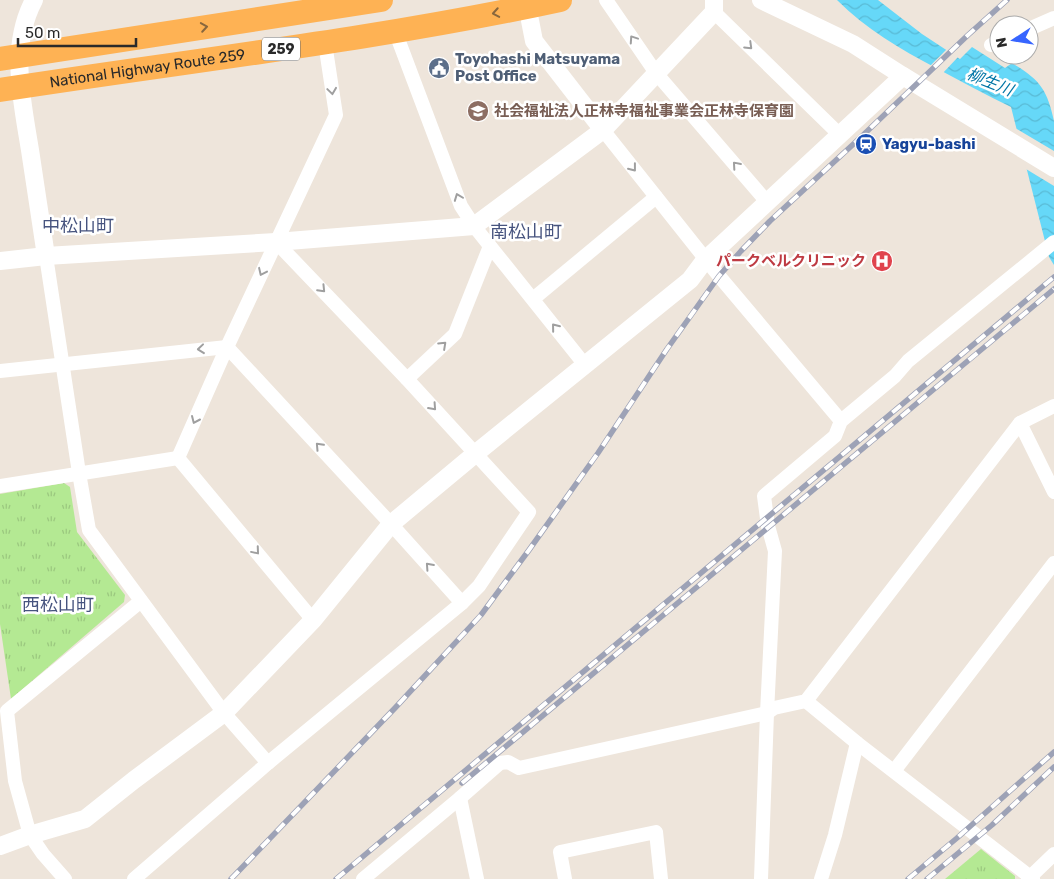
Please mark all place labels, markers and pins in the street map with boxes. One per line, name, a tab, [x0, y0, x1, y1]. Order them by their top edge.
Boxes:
place label: Toyohashi Matsuyama Post Office	[455, 50, 620, 85]
public building icon: Toyohashi Matsuyama Post Office	[427, 56, 451, 80]
school or university icon: 社会福祉法人正林寺福祉事業会正林寺保育園	[466, 99, 490, 123]
place label: 社会福祉法人正林寺福祉事業会正林寺保育園	[494, 102, 794, 120]
station icon: Yagyu-bashi	[854, 132, 878, 156]
place label: Yagyu-bashi	[882, 135, 975, 153]
hospital icon: パークベルクリニック	[870, 249, 894, 273]
place label: パークベルクリニック	[716, 252, 866, 270]

